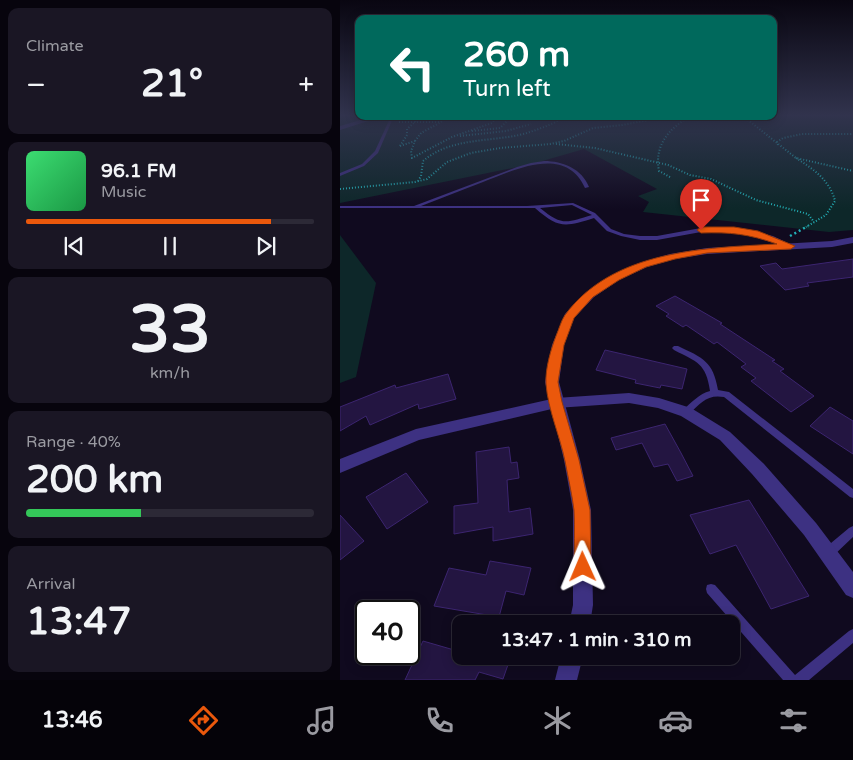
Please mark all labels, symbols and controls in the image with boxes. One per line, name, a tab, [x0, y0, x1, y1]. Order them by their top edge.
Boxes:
text: 260 m	[463, 34, 570, 76]
icon: left	[380, 35, 445, 100]
text: Climate	[26, 36, 84, 56]
text: 21°	[141, 61, 203, 107]
text: −	[26, 68, 46, 102]
text: +	[298, 68, 314, 102]
text: Turn left	[463, 76, 551, 102]
text: 96.1 FM	[101, 160, 177, 182]
pin	[680, 179, 722, 230]
text: Music	[101, 182, 146, 202]
icon: arrive	[687, 186, 715, 214]
icon: previous	[60, 232, 88, 260]
icon: pause	[156, 232, 184, 260]
icon: next	[252, 232, 280, 260]
text: 33	[129, 291, 211, 370]
text: km/h	[150, 363, 190, 383]
text: Range · 40%	[26, 432, 121, 452]
text: 200 km	[26, 457, 163, 503]
position arrow	[556, 540, 608, 592]
text: Arrival	[26, 574, 75, 594]
text: 13:47	[26, 599, 131, 645]
speed limit sign: 40	[355, 600, 420, 665]
text: 13:47 · 1 min · 310 m	[500, 629, 692, 651]
icon: directions	[186, 703, 221, 738]
icon: music	[304, 703, 339, 738]
icon: phone	[422, 703, 457, 738]
icon: climate	[540, 703, 575, 738]
icon: car	[658, 703, 693, 738]
icon: filters	[776, 703, 811, 738]
text: 13:46	[42, 707, 103, 733]

